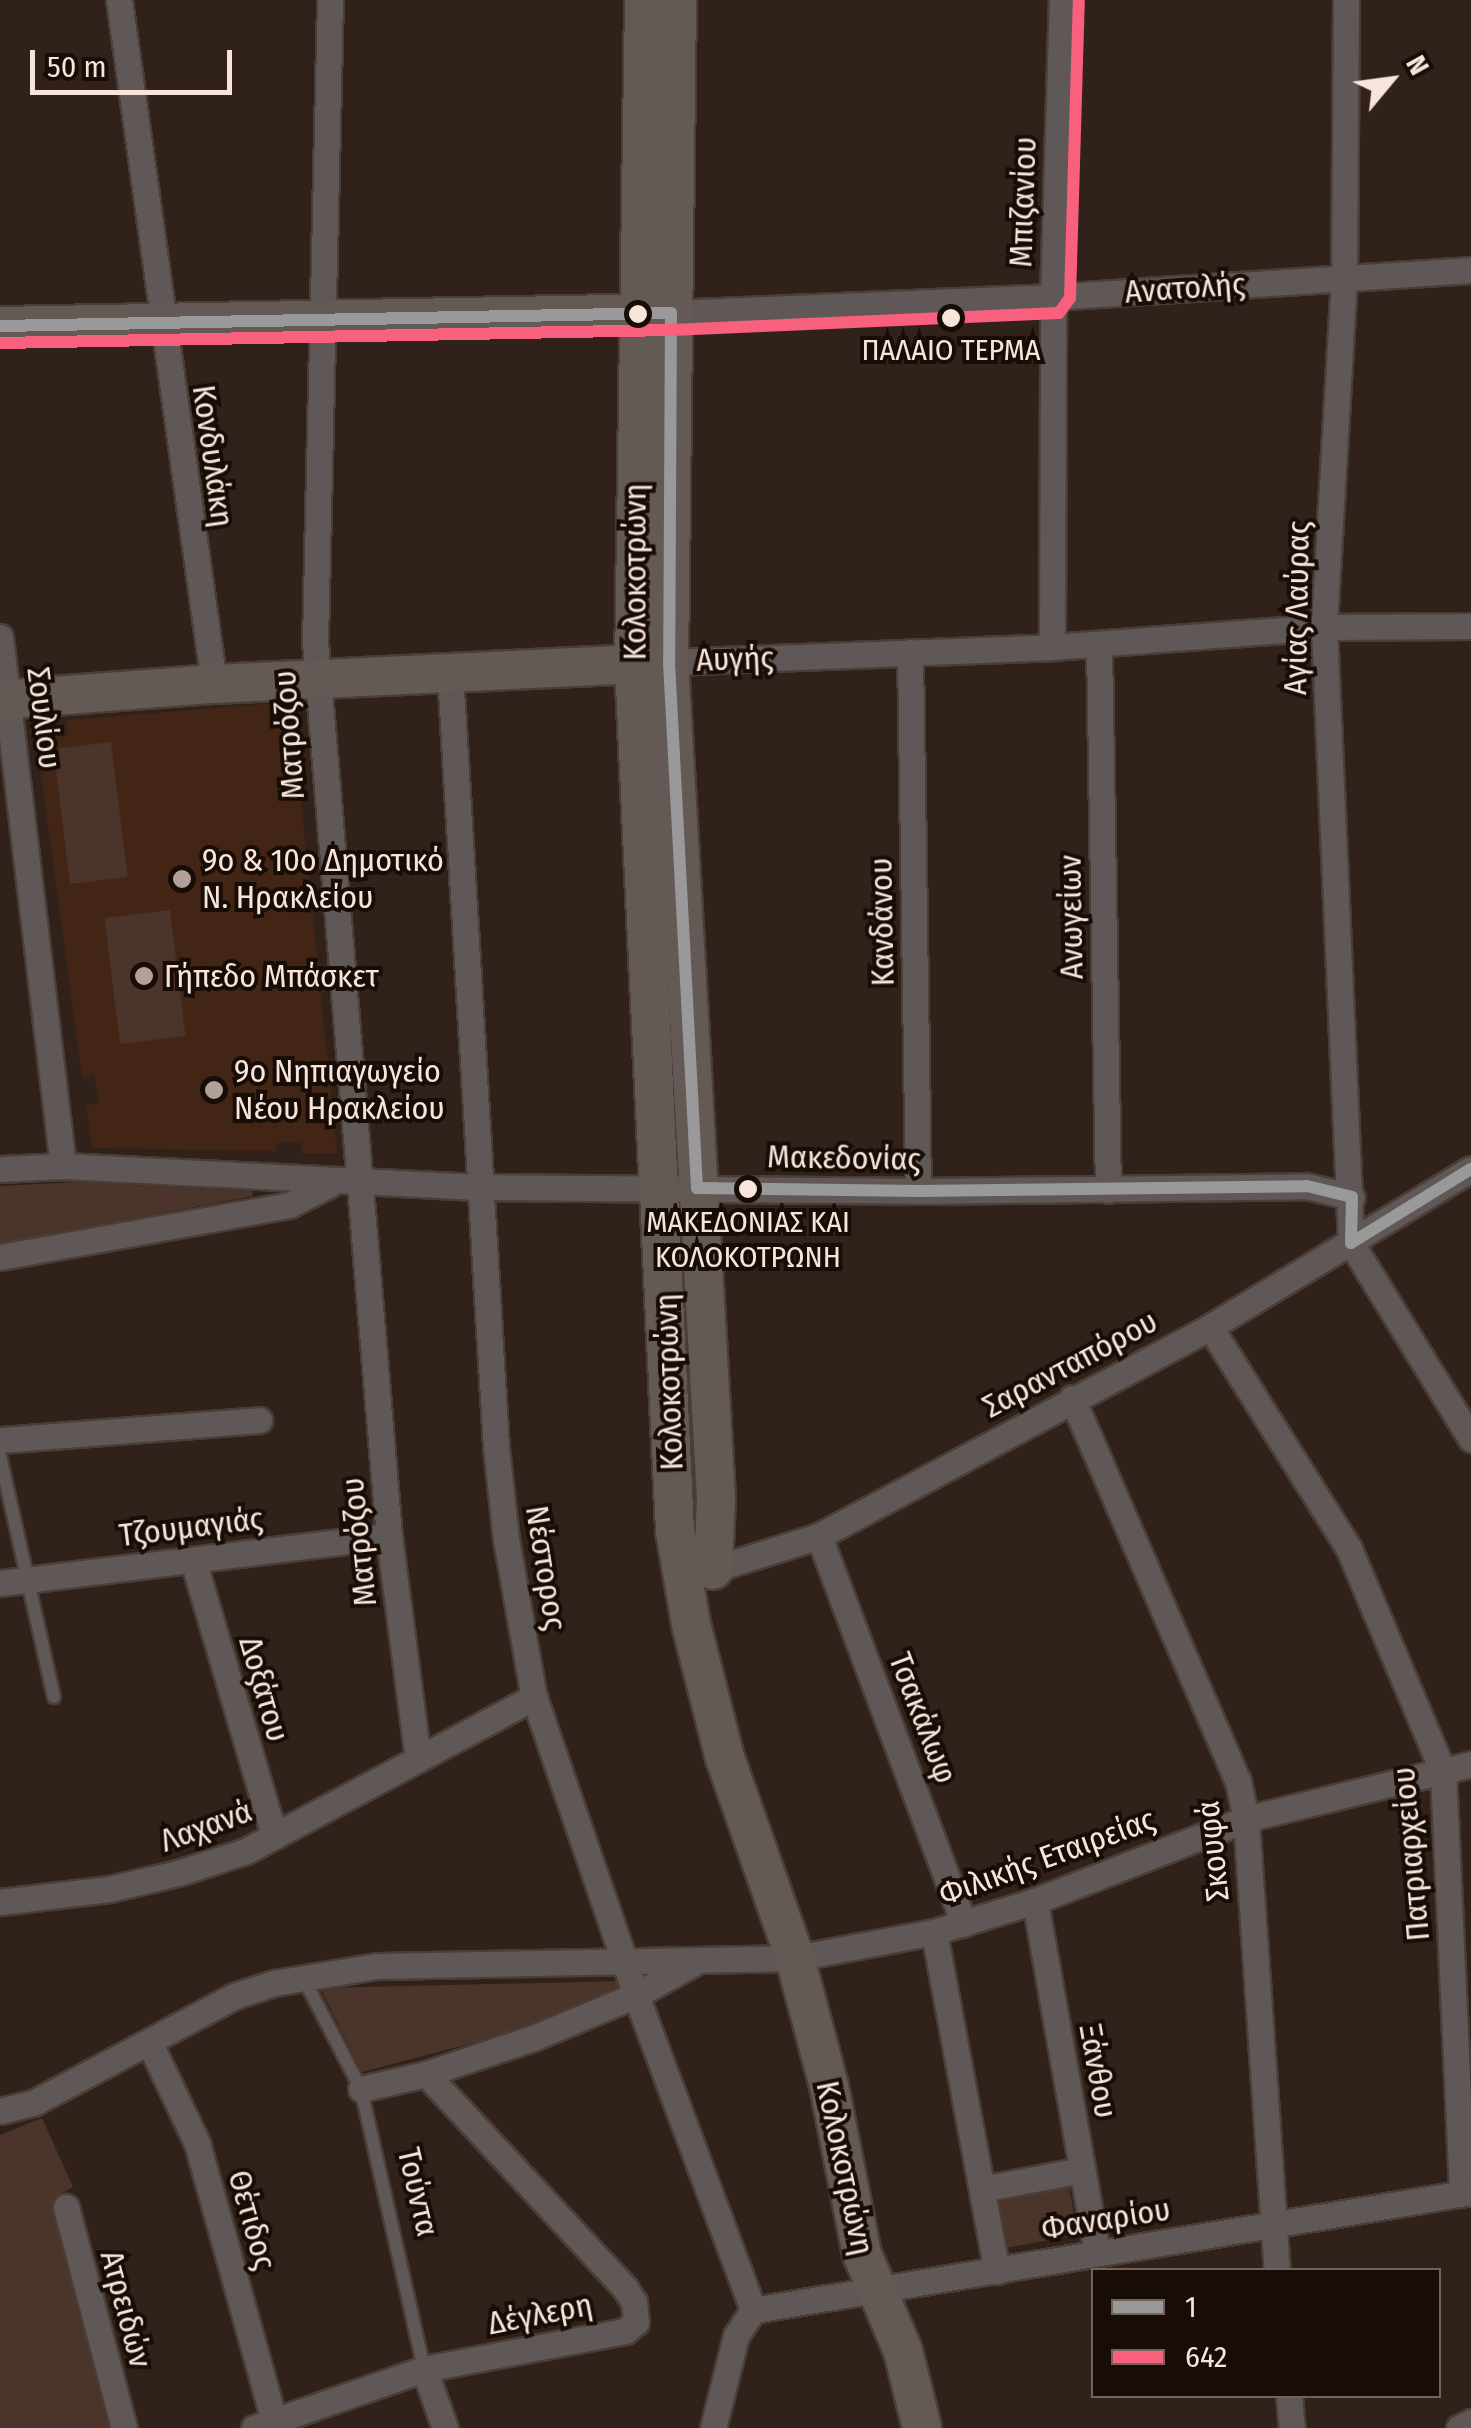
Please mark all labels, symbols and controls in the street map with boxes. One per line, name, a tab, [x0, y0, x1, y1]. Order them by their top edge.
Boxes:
scale bar	[35, 30, 238, 92]
north arrow	[1341, 30, 1441, 130]
text: 50 m	[47, 49, 107, 85]
text: N	[1399, 50, 1436, 81]
street label: Μπιζανίου	[1002, 136, 1044, 268]
street label: Ανατολής	[1123, 265, 1247, 311]
unlabelled marker	[628, 304, 648, 324]
marker: ΠΑΛΑΙΟ ΤΕΡΜΑ	[941, 308, 961, 328]
place label: ΠΑΛΑΙΟ ΤΕΡΜΑ	[861, 332, 1041, 368]
street label: Κονδυλάκη	[184, 383, 242, 529]
street label: Κολοκοτρώνη	[616, 484, 654, 660]
street label: Αγίας Λαύρας	[1276, 521, 1318, 695]
street label: Αυγής	[696, 638, 774, 680]
street label: Σουλίου	[19, 665, 69, 771]
street label: Ματρόζου	[265, 669, 313, 801]
place label: 9ο & 10ο Δημοτικό Ν. Ηρακλείου	[202, 842, 444, 917]
street label: Ανωγείων	[1051, 854, 1091, 980]
street label: Κανδάνου	[862, 857, 902, 987]
marker: 9ο & 10ο Δημοτικό Ν. Ηρακλείου	[171, 868, 193, 890]
place label: Γήπεδο Μπάσκετ	[164, 957, 379, 995]
marker: Γήπεδο Μπάσκετ	[133, 965, 155, 987]
place label: 9ο Νηπιαγωγείο Νέου Ηρακλείου	[234, 1053, 445, 1128]
marker: 9ο Νηπιαγωγείο Νέου Ηρακλείου	[203, 1079, 225, 1101]
street label: Μακεδονίας	[767, 1137, 921, 1179]
marker: ΜΑΚΕΔΟΝΙΑΣ ΚΑΙ ΚΟΛΟΚΟΤΡΩΝΗ	[738, 1179, 758, 1199]
place label: ΜΑΚΕΔΟΝΙΑΣ ΚΑΙ ΚΟΛΟΚΟΤΡΩΝΗ	[646, 1204, 850, 1274]
street label: Κολοκοτρώνη	[647, 1293, 691, 1471]
street label: Σαρανταπόρου	[976, 1302, 1164, 1426]
street label: Ματρόζου	[333, 1476, 385, 1608]
street label: Τζουμαγιάς	[117, 1499, 265, 1555]
street label: Νέστορος	[517, 1503, 575, 1633]
street label: Δοξάτου	[231, 1632, 297, 1746]
street label: Τσακάλωφ	[881, 1647, 965, 1789]
street label: Πατριαρχείου	[1384, 1765, 1438, 1943]
street label: Λαχανά	[155, 1792, 257, 1860]
street label: Σκουφά	[1189, 1799, 1237, 1903]
street label: Φιλικής Εταιρείας	[934, 1800, 1160, 1914]
street label: Ξάνθου	[1071, 2021, 1125, 2121]
street label: Κολοκοτρώνη	[808, 2077, 882, 2259]
street label: Τούντα	[389, 2144, 447, 2240]
street label: Θέτιδος	[220, 2166, 284, 2274]
street label: Φαναρίου	[1039, 2190, 1173, 2248]
street label: Ατρειδών	[92, 2246, 160, 2372]
legend	[1091, 2268, 1441, 2398]
street label: Δέγλερη	[484, 2285, 596, 2343]
text: 1	[1185, 2289, 1197, 2325]
text: 642	[1185, 2339, 1227, 2375]

